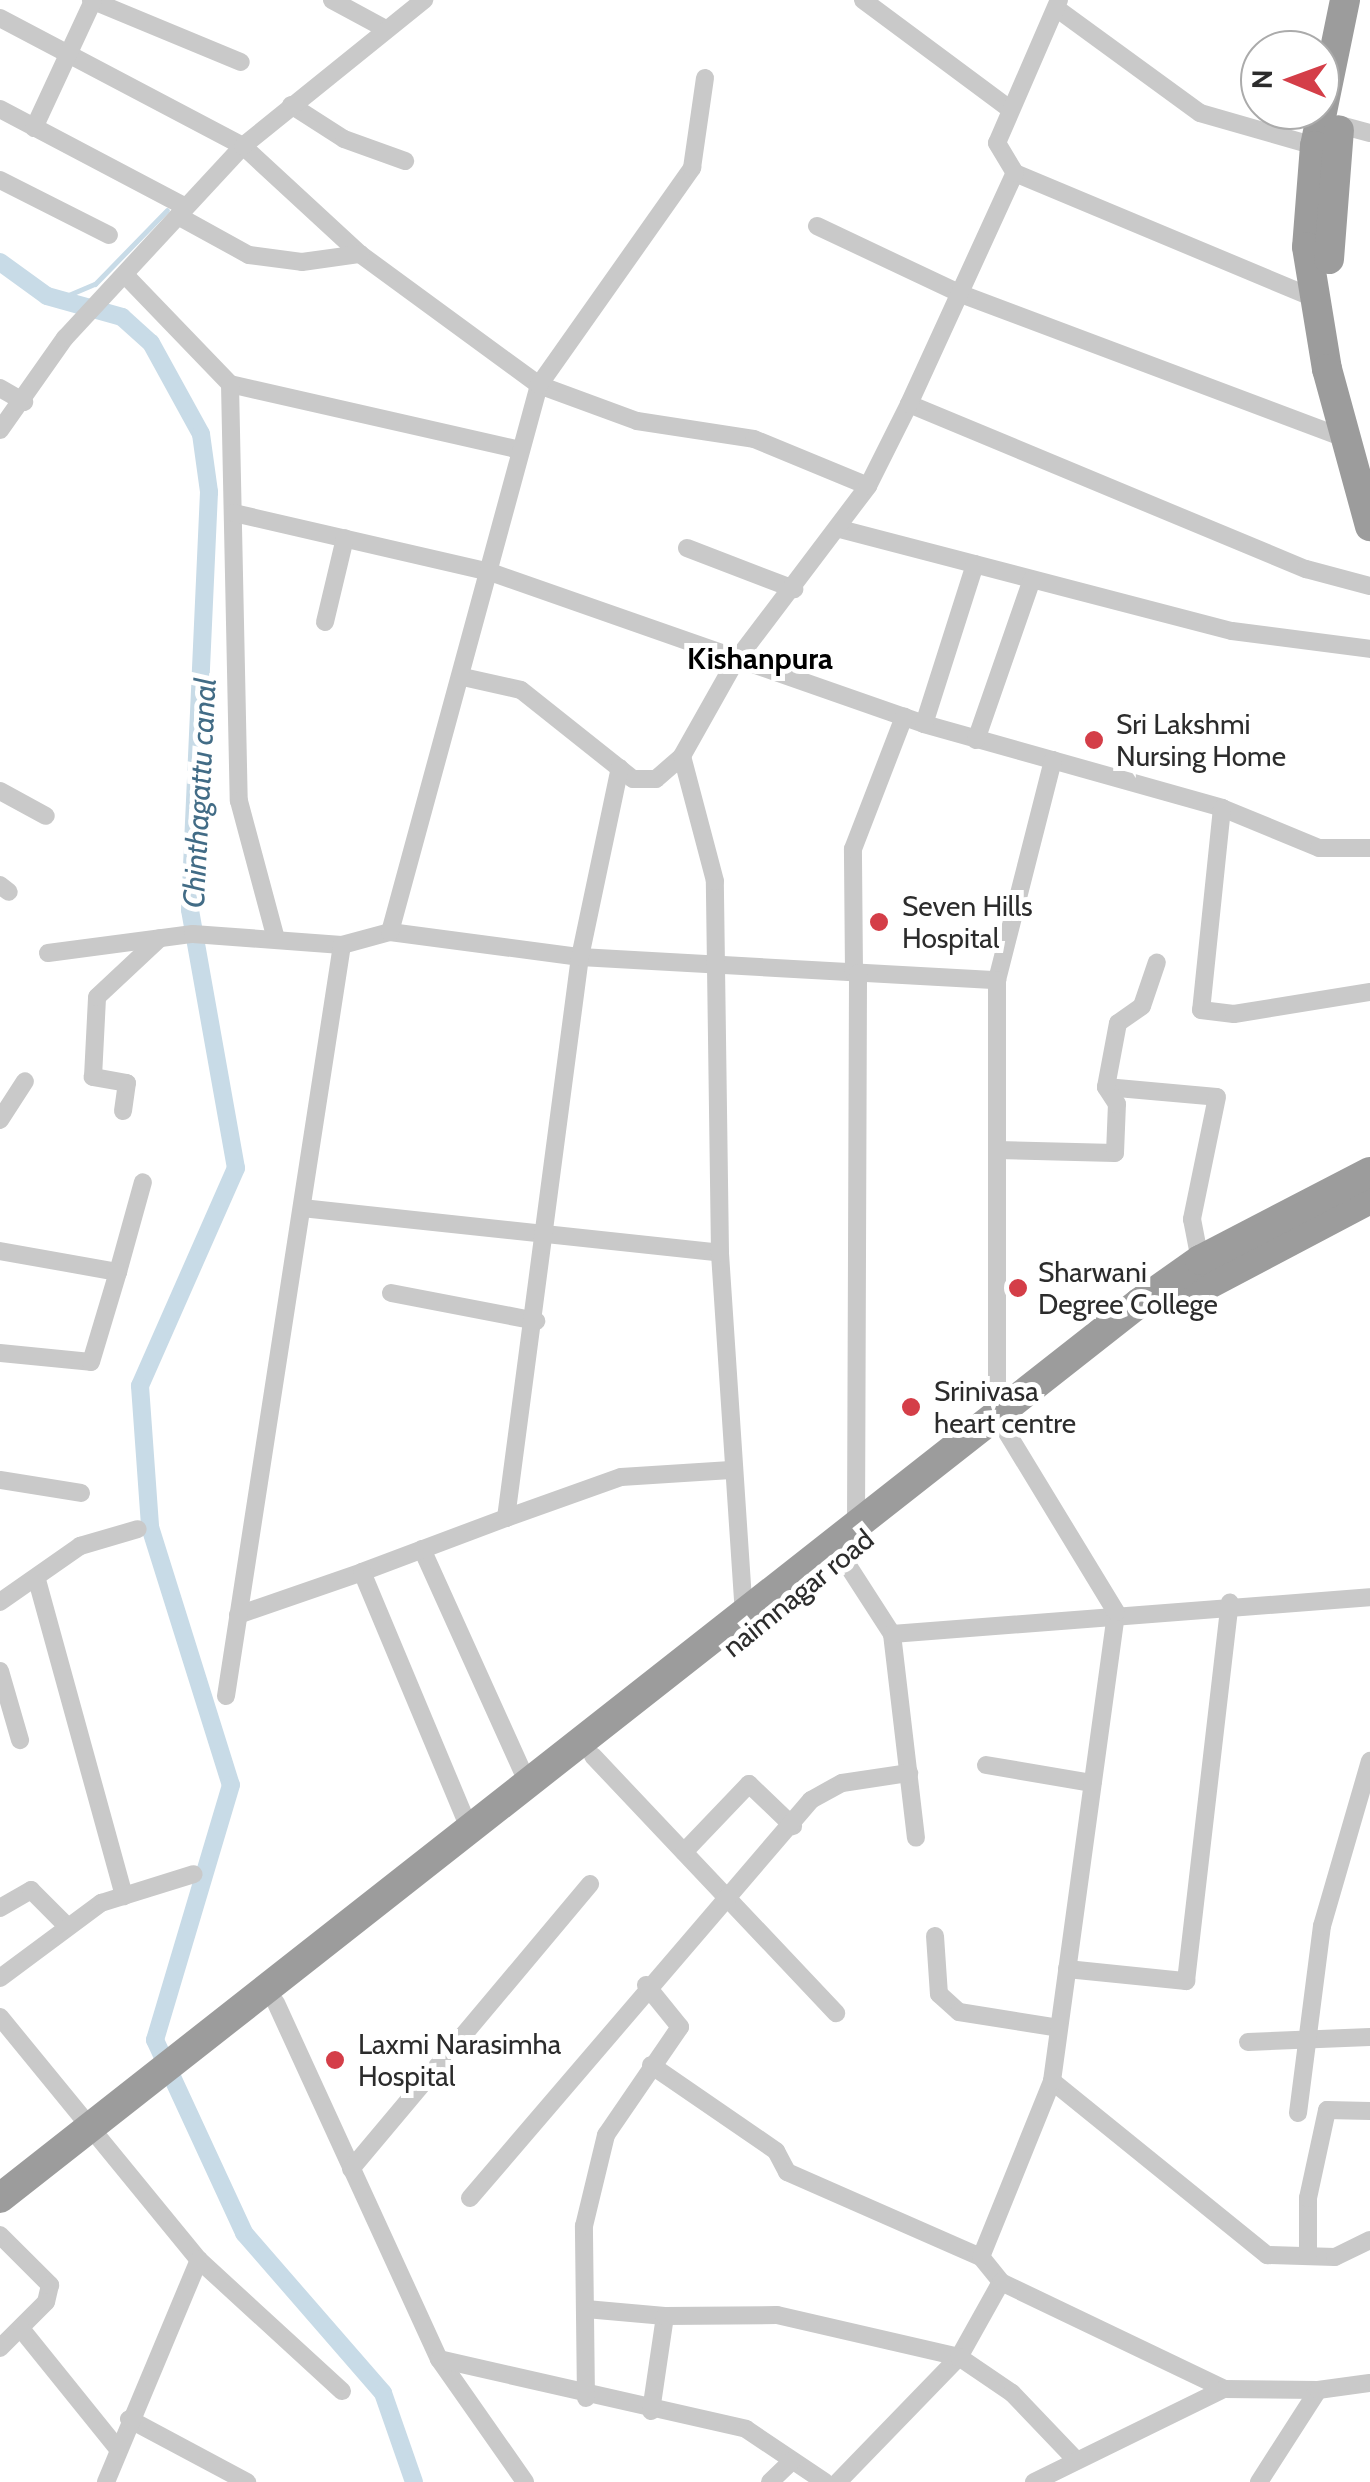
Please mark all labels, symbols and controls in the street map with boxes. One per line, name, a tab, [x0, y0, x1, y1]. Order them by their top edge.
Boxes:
north arrow	[1240, 30, 1340, 130]
text: N	[1245, 69, 1279, 90]
district label: Kishanpura	[687, 641, 833, 677]
water label: Chinthagattu canal	[176, 677, 224, 909]
place label: Sri Lakshmi Nursing Home	[1116, 707, 1286, 773]
marker: Sri Lakshmi Nursing Home	[1081, 727, 1107, 753]
place label: Seven Hills Hospital	[902, 889, 1033, 955]
marker: Seven Hills Hospital	[866, 909, 892, 935]
place label: Sharwani Degree College	[1038, 1255, 1218, 1321]
marker: Sharwani Degree College	[1007, 1277, 1029, 1299]
place label: Srinivasa heart centre	[934, 1374, 1076, 1440]
marker: Srinivasa heart centre	[898, 1394, 924, 1420]
street label: naimnagar road	[716, 1522, 880, 1664]
place label: Laxmi Narasimha Hospital	[358, 2027, 561, 2093]
marker: Laxmi Narasimha Hospital	[322, 2047, 348, 2073]

